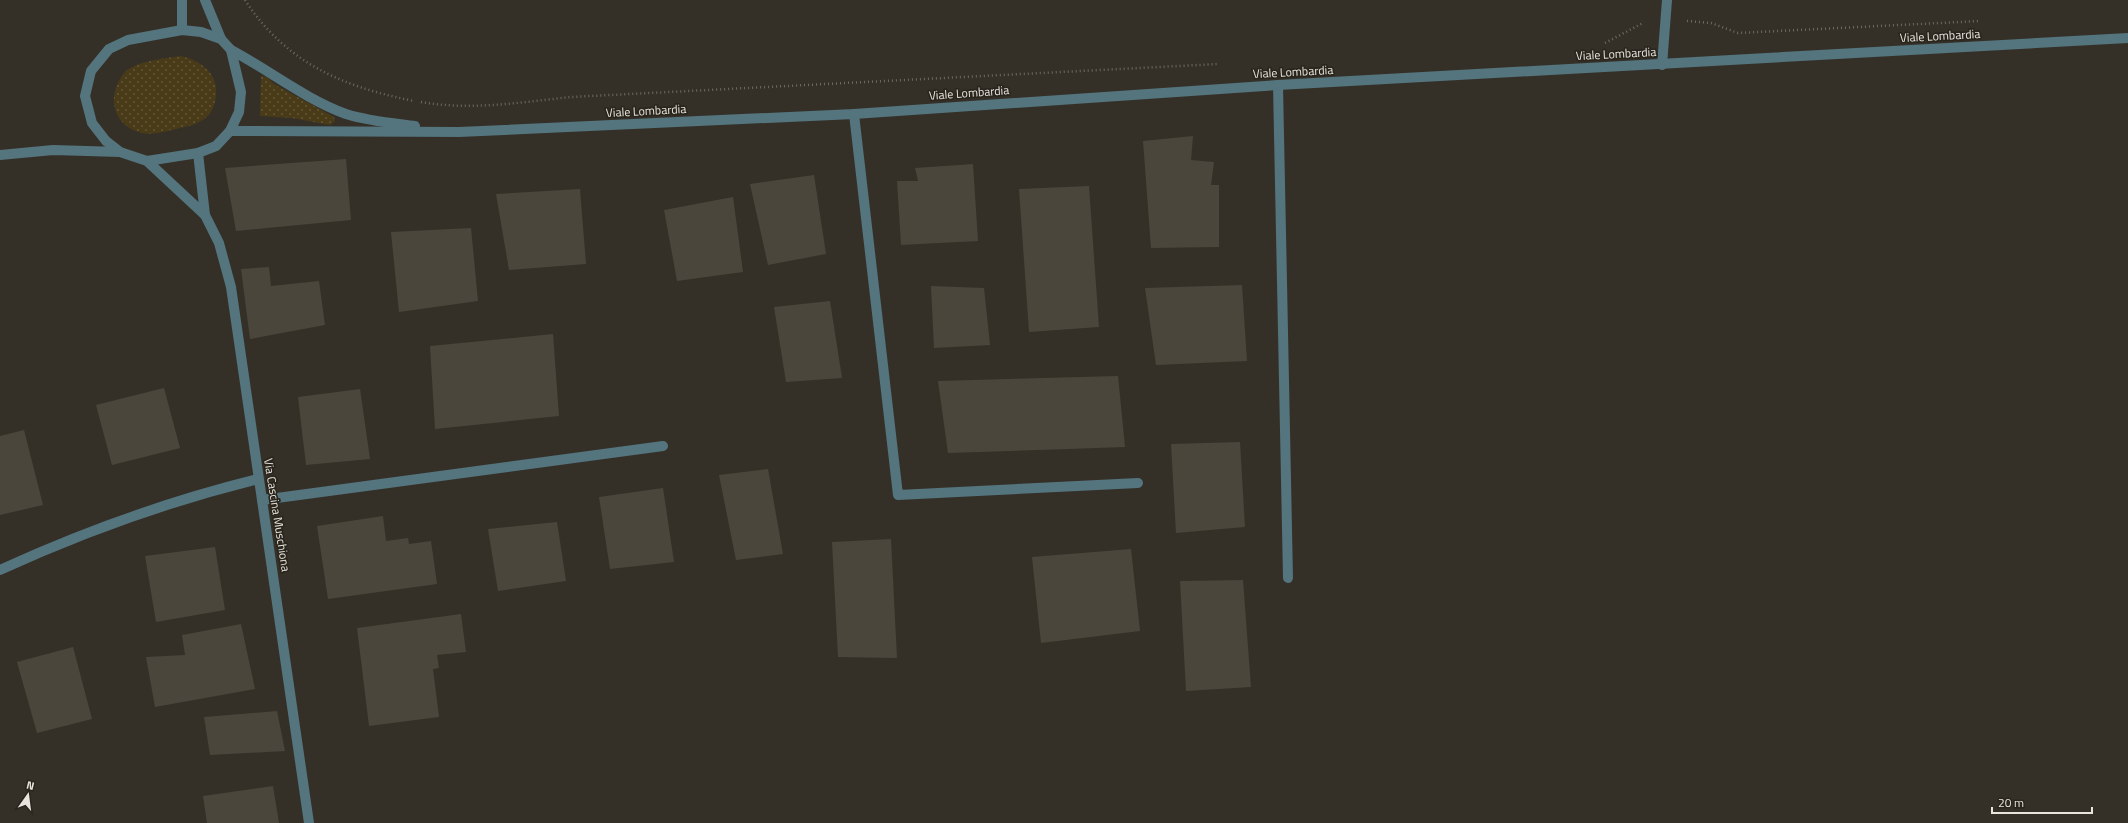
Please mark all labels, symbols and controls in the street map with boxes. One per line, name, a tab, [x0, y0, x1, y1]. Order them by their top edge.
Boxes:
street label: Viale Lombardia	[1899, 24, 1981, 47]
street label: Viale Lombardia	[1575, 42, 1657, 65]
street label: Viale Lombardia	[1252, 60, 1334, 83]
street label: Viale Lombardia	[928, 80, 1010, 105]
street label: Viale Lombardia	[605, 99, 687, 122]
street label: Via Cascina Muschiona	[259, 457, 296, 573]
north arrow	[8, 775, 48, 815]
text: N	[25, 777, 36, 794]
scale bar	[1992, 789, 2092, 815]
text: 20 m	[1998, 793, 2024, 812]

